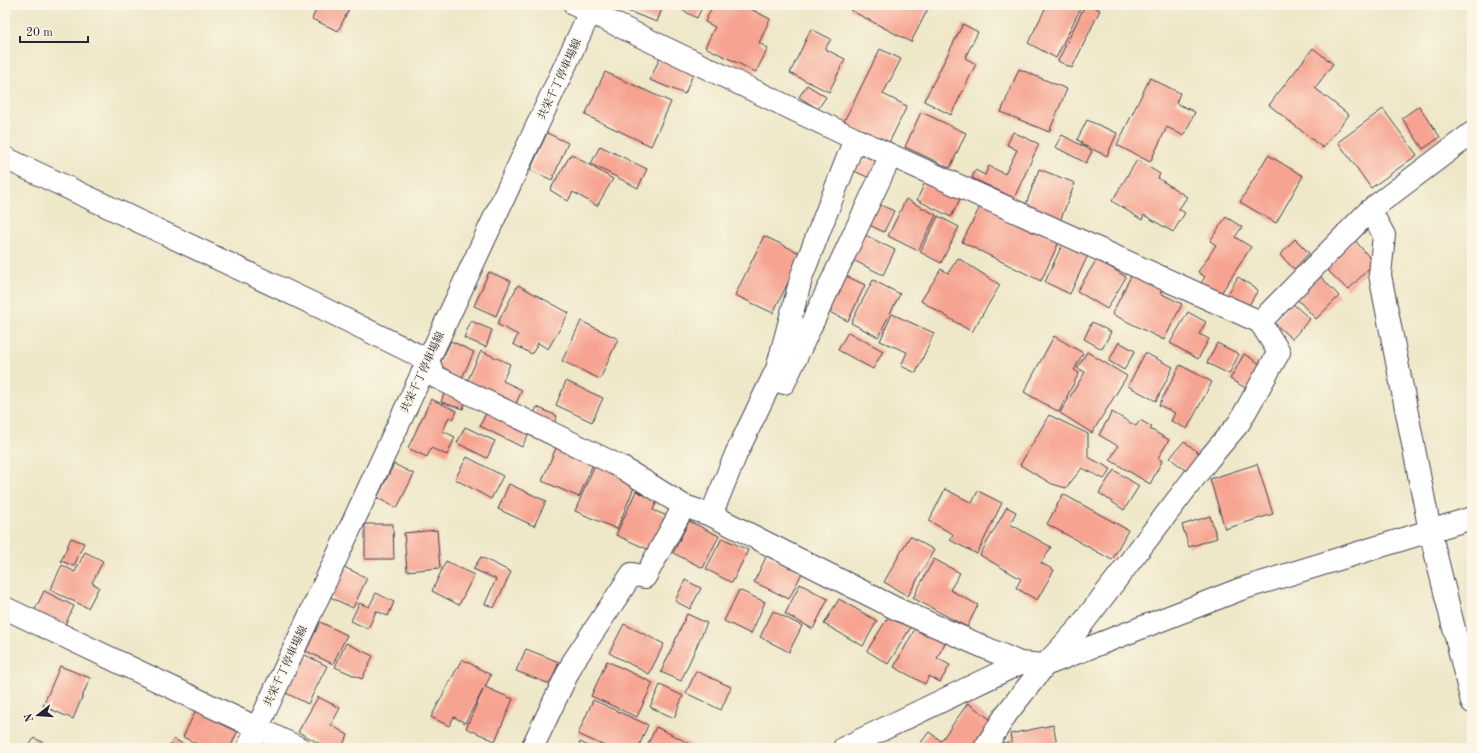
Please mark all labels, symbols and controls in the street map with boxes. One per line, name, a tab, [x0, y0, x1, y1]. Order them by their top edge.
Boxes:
scale bar	[20, 18, 88, 44]
text: 20 m	[26, 27, 53, 39]
street label: 共栄千丁停車場線	[535, 37, 584, 122]
street label: 共栄千丁停車場線	[398, 330, 447, 415]
street label: 共栄千丁停車場線	[261, 624, 310, 709]
north arrow	[18, 695, 58, 735]
text: N	[23, 711, 36, 723]

